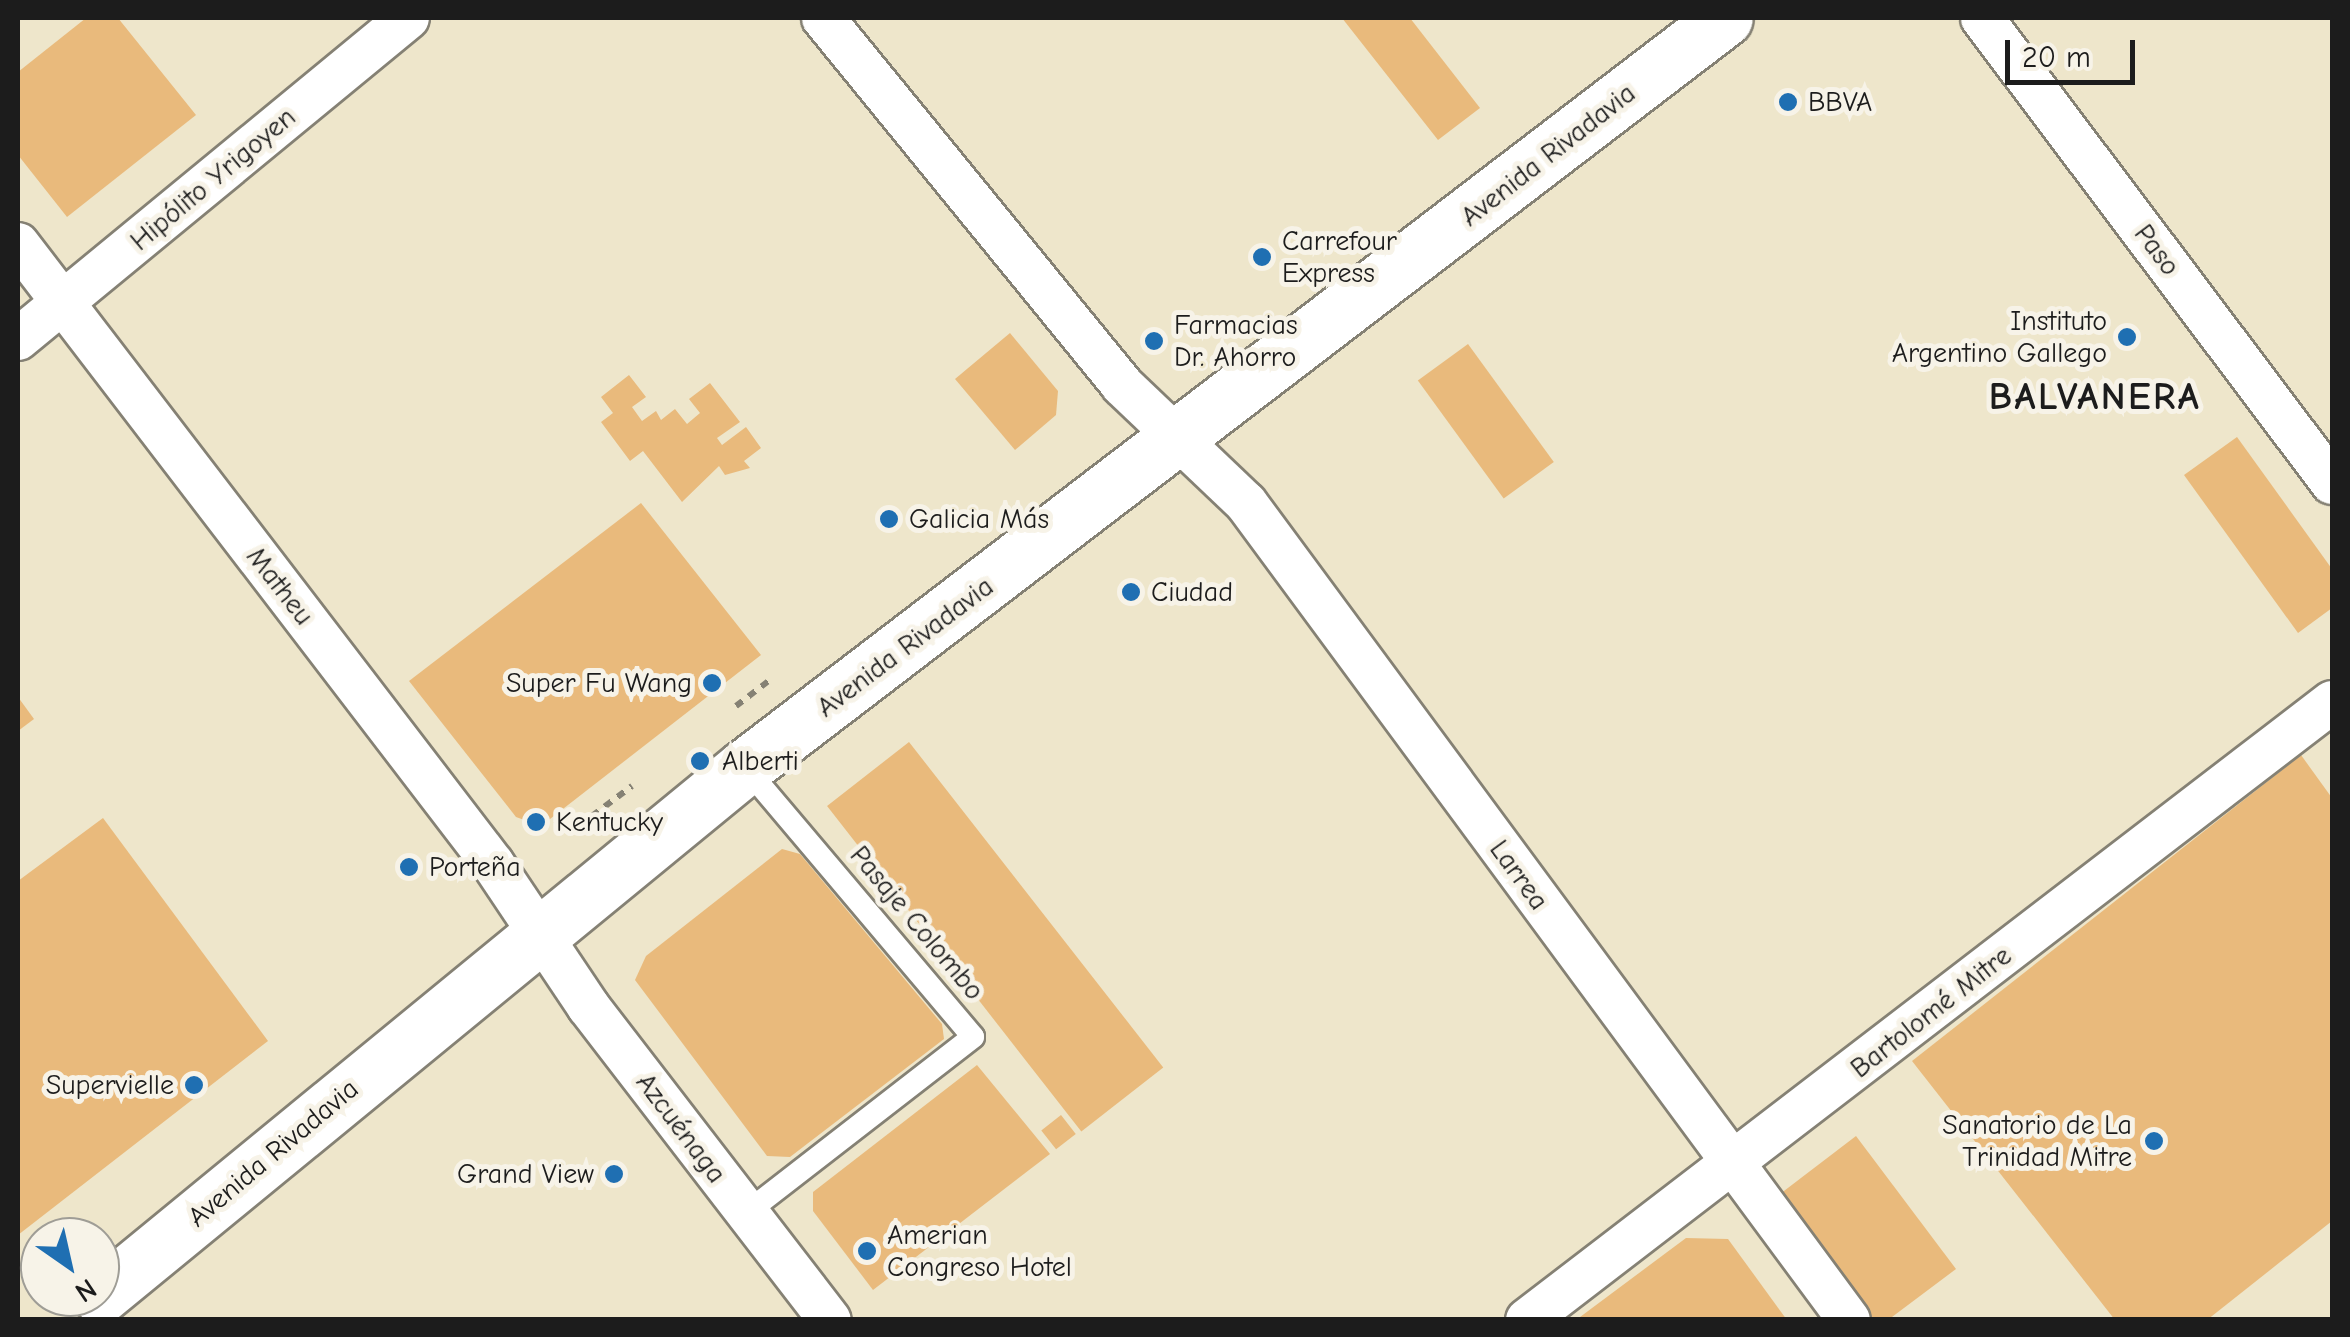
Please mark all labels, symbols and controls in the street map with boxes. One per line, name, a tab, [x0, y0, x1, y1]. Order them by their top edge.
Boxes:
scale bar	[2010, 20, 2140, 82]
text: 20 m	[2022, 40, 2091, 75]
street label: Avenida Rivadavia	[1454, 76, 1642, 234]
place label: BBVA	[1808, 85, 1872, 119]
marker: BBVA	[1777, 91, 1799, 113]
street label: Hipólito Yrigoyen	[124, 100, 302, 258]
street label: Paso	[2127, 218, 2187, 282]
place label: Carrefour Express	[1282, 224, 1397, 290]
marker: Carrefour Express	[1251, 246, 1273, 268]
place label: Instituto Argentino Gallego	[1892, 304, 2107, 370]
place label: Farmacias Dr. Ahorro	[1174, 308, 1298, 374]
marker: Instituto Argentino Gallego	[2116, 326, 2138, 348]
marker: Farmacias Dr. Ahorro	[1143, 330, 1165, 352]
district label: BALVANERA	[1989, 375, 2201, 421]
place label: Galicia Más	[909, 502, 1049, 536]
marker: Galicia Más	[878, 508, 900, 530]
street label: Matheu	[239, 540, 321, 632]
street label: Avenida Rivadavia	[810, 570, 1000, 724]
place label: Ciudad	[1151, 575, 1233, 609]
marker: Ciudad	[1120, 581, 1142, 603]
place label: Super Fu Wang	[506, 666, 692, 700]
marker: Super Fu Wang	[701, 672, 723, 694]
place label: Alberti	[722, 744, 799, 778]
marker: Alberti	[687, 748, 713, 774]
place label: Kentucky	[556, 805, 663, 839]
marker: Kentucky	[525, 811, 547, 833]
street label: Larrea	[1482, 834, 1556, 916]
street label: Pasaje Colombo	[843, 839, 991, 1007]
place label: Porteña	[429, 850, 521, 884]
marker: Porteña	[398, 856, 420, 878]
street label: Bartolomé Mitre	[1844, 939, 2018, 1085]
street label: Azcuénaga	[629, 1066, 733, 1190]
place label: Supervielle	[46, 1068, 174, 1102]
street label: Avenida Rivadavia	[181, 1072, 365, 1234]
marker: Supervielle	[183, 1074, 205, 1096]
place label: Sanatorio de La Trinidad Mitre	[1942, 1108, 2132, 1174]
marker: Sanatorio de La Trinidad Mitre	[2141, 1128, 2167, 1154]
place label: Grand View	[457, 1157, 594, 1191]
marker: Grand View	[603, 1163, 625, 1185]
north arrow	[20, 1217, 120, 1317]
place label: Amerian Congreso Hotel	[887, 1218, 1072, 1284]
marker: Amerian Congreso Hotel	[856, 1240, 878, 1262]
text: N	[69, 1272, 102, 1309]

